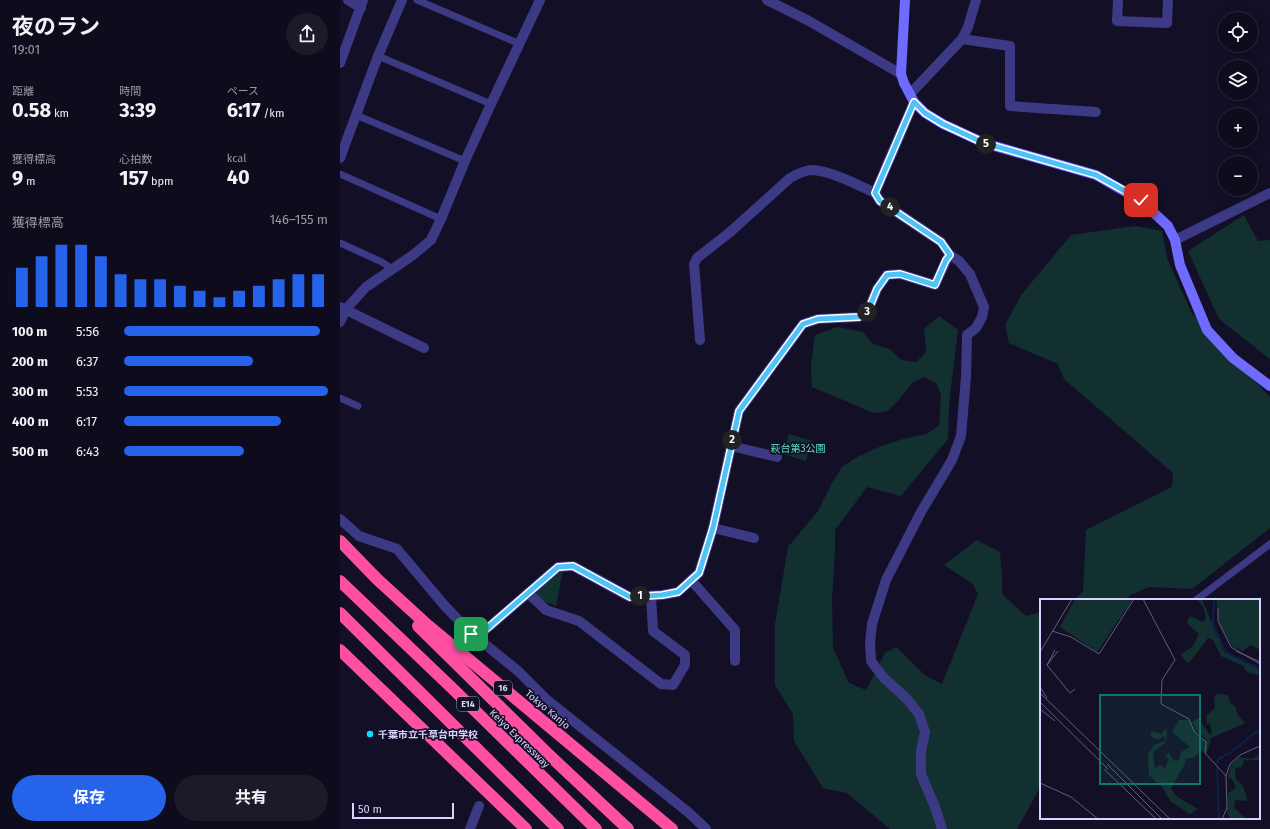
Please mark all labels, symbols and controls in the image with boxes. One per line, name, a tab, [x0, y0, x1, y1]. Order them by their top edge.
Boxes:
map controls	[1218, 12, 1258, 196]
button: locate	[1218, 12, 1258, 52]
text: 夜のラン	[12, 13, 100, 40]
button: share	[286, 13, 328, 55]
text: 19:01	[12, 42, 40, 57]
button: layers	[1218, 60, 1258, 100]
text: 距離	[12, 85, 34, 98]
text: 時間	[119, 85, 141, 98]
text: ペース	[227, 85, 259, 98]
text: 0.58	[12, 98, 51, 122]
text: 3:39	[119, 98, 156, 122]
text: 6:17	[227, 98, 261, 122]
text: km	[51, 107, 69, 120]
text: /km	[261, 107, 284, 120]
button: +	[1218, 108, 1258, 148]
pin: 5	[976, 134, 996, 154]
text: 5	[983, 137, 989, 150]
text: kcal	[227, 152, 246, 165]
text: 獲得標高	[12, 153, 56, 166]
text: 心拍数	[119, 153, 152, 166]
button: −	[1218, 156, 1258, 196]
text: 40	[227, 165, 250, 189]
text: 9	[12, 166, 23, 190]
text: 157	[119, 166, 148, 190]
text: m	[23, 175, 36, 188]
text: bpm	[148, 175, 174, 188]
pin	[1124, 183, 1158, 217]
icon: check	[1130, 189, 1152, 211]
pin: 4	[880, 197, 900, 217]
text: 4	[887, 200, 893, 213]
text: 146–155 m	[269, 212, 328, 227]
text: 獲得標高	[12, 215, 64, 230]
pin: 3	[857, 302, 877, 322]
text: 3	[864, 305, 870, 318]
text: 100 m	[12, 324, 47, 339]
text: 5:56	[76, 324, 99, 339]
text: 200 m	[12, 354, 48, 369]
text: 6:37	[76, 354, 98, 369]
text: 300 m	[12, 384, 48, 399]
text: 5:53	[76, 384, 99, 399]
text: 400 m	[12, 414, 49, 429]
text: 6:17	[76, 414, 97, 429]
pin: 2	[722, 430, 742, 450]
text: 2	[729, 433, 735, 446]
park label: 萩台第3公園	[771, 443, 826, 455]
text: 500 m	[12, 444, 48, 459]
text: 6:43	[76, 444, 99, 459]
pin: 1	[630, 586, 650, 606]
text: 1	[637, 589, 643, 602]
inset map	[1040, 599, 1260, 819]
pin	[454, 617, 488, 651]
icon: arrive	[460, 623, 482, 645]
road number: 16	[494, 681, 512, 695]
street label: Tokyo Kanjo	[523, 688, 572, 732]
road number: E14	[457, 697, 479, 711]
street label: Keiyo Expressway	[487, 707, 552, 771]
marker: 千葉市立千草台中学校	[365, 729, 375, 739]
place label: 千葉市立千草台中学校	[378, 729, 478, 741]
button: 保存	[12, 775, 166, 821]
button: 共有	[174, 775, 328, 821]
scale bar	[352, 801, 454, 820]
text: 50 m	[358, 803, 382, 816]

